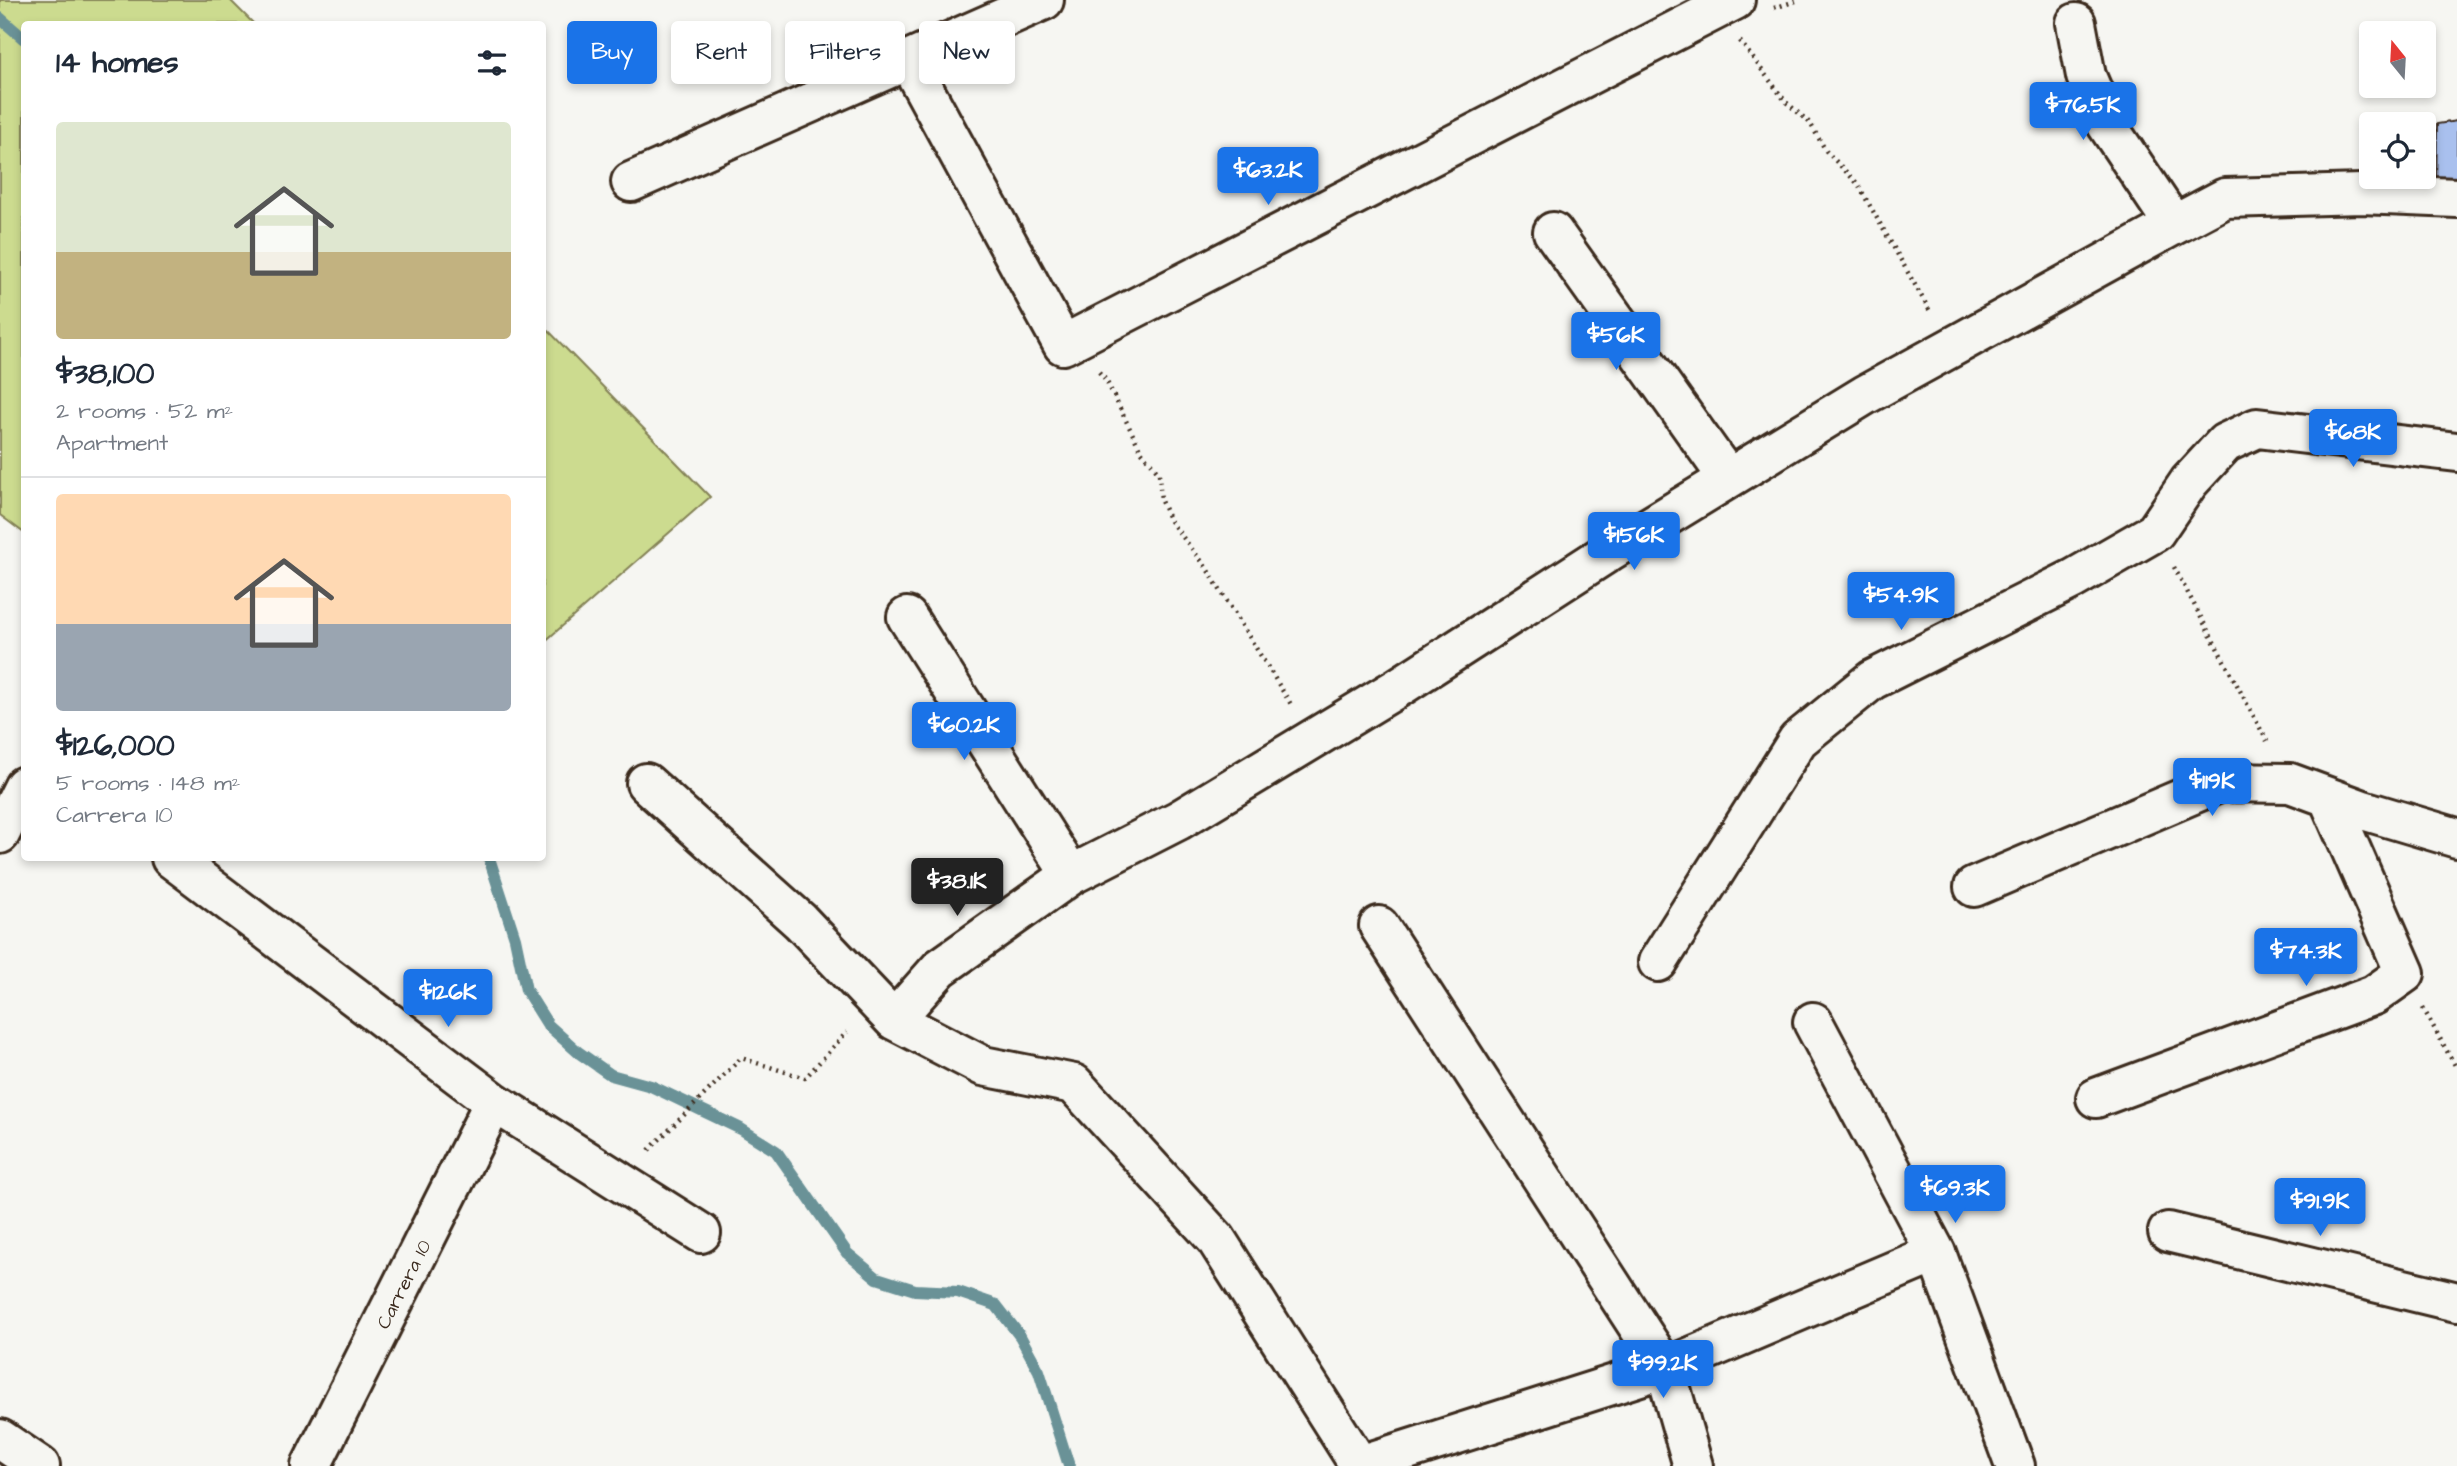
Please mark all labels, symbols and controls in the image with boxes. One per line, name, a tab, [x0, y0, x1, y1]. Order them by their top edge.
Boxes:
chip: Buy	[567, 21, 657, 84]
chip: Rent	[671, 21, 771, 84]
chip: Filters	[785, 21, 905, 84]
chip: New	[919, 21, 1015, 84]
north arrow	[2359, 21, 2436, 98]
map controls	[2359, 21, 2436, 189]
text: 14 homes	[56, 42, 179, 84]
icon: filters	[473, 44, 511, 82]
pin: $76.5K	[2026, 82, 2140, 142]
text: $76.5K	[2046, 89, 2120, 121]
button: locate	[2359, 112, 2436, 189]
pin: $63.2K	[1211, 148, 1325, 207]
text: $63.2K	[1233, 154, 1303, 186]
icon: home	[221, 168, 347, 294]
pin: $56K	[1575, 312, 1657, 372]
text: $56K	[1587, 319, 1645, 351]
text: $38,100	[56, 353, 154, 395]
text: 2 rooms · 52 m²	[56, 395, 233, 427]
pin: $68K	[2312, 410, 2394, 469]
text: $68K	[2325, 416, 2381, 448]
text: Apartment	[56, 427, 168, 459]
pin: $156K	[1585, 512, 1683, 572]
text: $156K	[1604, 519, 1664, 551]
icon: home	[221, 540, 347, 666]
pin: $54.9K	[1844, 572, 1958, 632]
text: $54.9K	[1864, 579, 1939, 611]
pin: $60.2K	[907, 702, 1021, 762]
text: $60.2K	[928, 709, 1000, 741]
text: $126,000	[56, 725, 175, 767]
pin: $119K	[2163, 758, 2261, 818]
text: $119K	[2189, 765, 2235, 797]
text: 5 rooms · 148 m²	[56, 767, 240, 799]
text: Carrera 10	[56, 799, 173, 831]
pin: $38.1K	[900, 858, 1014, 918]
text: $38.1K	[927, 865, 987, 897]
pin: $74.3K	[2249, 928, 2363, 988]
text: $74.3K	[2270, 935, 2342, 967]
pin: $126K	[399, 970, 497, 1029]
text: $126K	[419, 976, 477, 1008]
pin: $69.3K	[1898, 1166, 2012, 1225]
text: $69.3K	[1920, 1172, 1990, 1204]
pin: $91.9K	[2263, 1178, 2377, 1238]
text: $91.9K	[2290, 1185, 2350, 1217]
street label: Carrera 10	[370, 1236, 438, 1334]
pin: $99.2K	[1606, 1340, 1720, 1400]
text: $99.2K	[1628, 1347, 1698, 1379]

